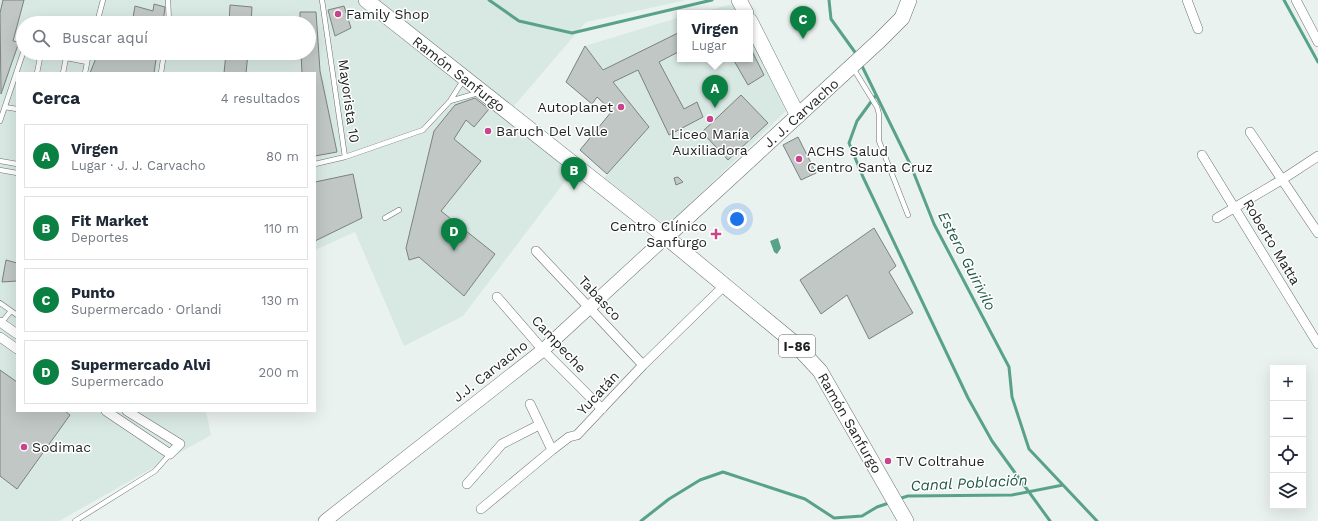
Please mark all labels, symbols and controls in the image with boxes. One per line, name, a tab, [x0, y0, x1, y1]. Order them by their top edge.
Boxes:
place label: Family Shop	[346, 6, 429, 22]
pin: C	[790, 6, 816, 39]
marker: Family Shop	[333, 9, 343, 19]
popup	[677, 10, 753, 62]
search box	[16, 16, 316, 60]
text: Virgen	[691, 20, 739, 38]
icon: search	[30, 27, 52, 49]
text: Buscar aquí	[62, 29, 148, 47]
street label: Ramón Sanfurgo	[410, 33, 508, 115]
text: Lugar	[691, 38, 727, 53]
street label: Mayorista 10	[335, 58, 363, 144]
pin: A	[702, 75, 728, 108]
street label: J. J. Carvacho	[760, 75, 842, 151]
text: Cerca	[32, 88, 80, 108]
text: 4 resultados	[221, 91, 300, 106]
place label: Autoplanet	[538, 99, 613, 115]
marker: Autoplanet	[616, 102, 626, 112]
marker: Liceo María Auxiliadora	[705, 114, 715, 124]
place label: Baruch Del Valle	[496, 123, 608, 139]
marker: Baruch Del Valle	[483, 126, 493, 136]
place label: Liceo María Auxiliadora	[671, 126, 749, 158]
text: Virgen	[71, 140, 118, 158]
place label: ACHS Salud Centro Santa Cruz	[807, 143, 933, 175]
text: A	[42, 149, 50, 164]
text: 80 m	[266, 149, 299, 164]
marker: ACHS Salud Centro Santa Cruz	[794, 154, 804, 164]
pin: B	[561, 157, 587, 190]
text: Lugar · J. J. Carvacho	[71, 158, 206, 173]
street label: Roberto Matta	[1240, 196, 1304, 288]
water label: Estero Guirivilo	[934, 208, 1000, 314]
your location	[727, 209, 747, 229]
text: Fit Market	[71, 212, 148, 230]
pin: D	[441, 218, 467, 251]
place label: Centro Clínico Sanfurgo	[610, 218, 707, 250]
text: B	[42, 221, 50, 236]
text: 110 m	[264, 221, 299, 236]
marker: Centro Clínico Sanfurgo	[710, 228, 722, 240]
text: Deportes	[71, 230, 129, 245]
street label: Tabasco	[575, 272, 625, 324]
text: Punto	[71, 284, 115, 302]
text: C	[42, 293, 50, 308]
text: 130 m	[261, 293, 299, 308]
text: Supermercado · Orlandi	[71, 302, 222, 317]
street label: Campeche	[528, 312, 590, 376]
road number: I-86	[779, 335, 815, 357]
street label: J.J. Carvacho	[449, 337, 531, 405]
text: Supermercado Alvi	[71, 356, 211, 374]
text: D	[41, 365, 51, 380]
text: 200 m	[258, 365, 299, 380]
map controls	[1270, 365, 1306, 509]
button: +	[1270, 365, 1306, 401]
street label: Yucatán	[574, 368, 622, 418]
street label: Ramón Sanfurgo	[815, 370, 885, 476]
text: Supermercado	[71, 374, 164, 389]
button: −	[1270, 401, 1306, 437]
button: locate	[1270, 437, 1306, 473]
place label: Sodimac	[32, 439, 91, 455]
marker: Sodimac	[19, 442, 29, 452]
place label: TV Coltrahue	[896, 453, 985, 469]
marker: TV Coltrahue	[883, 456, 893, 466]
water label: Canal Población	[910, 471, 1028, 495]
button: layers	[1270, 473, 1306, 509]

